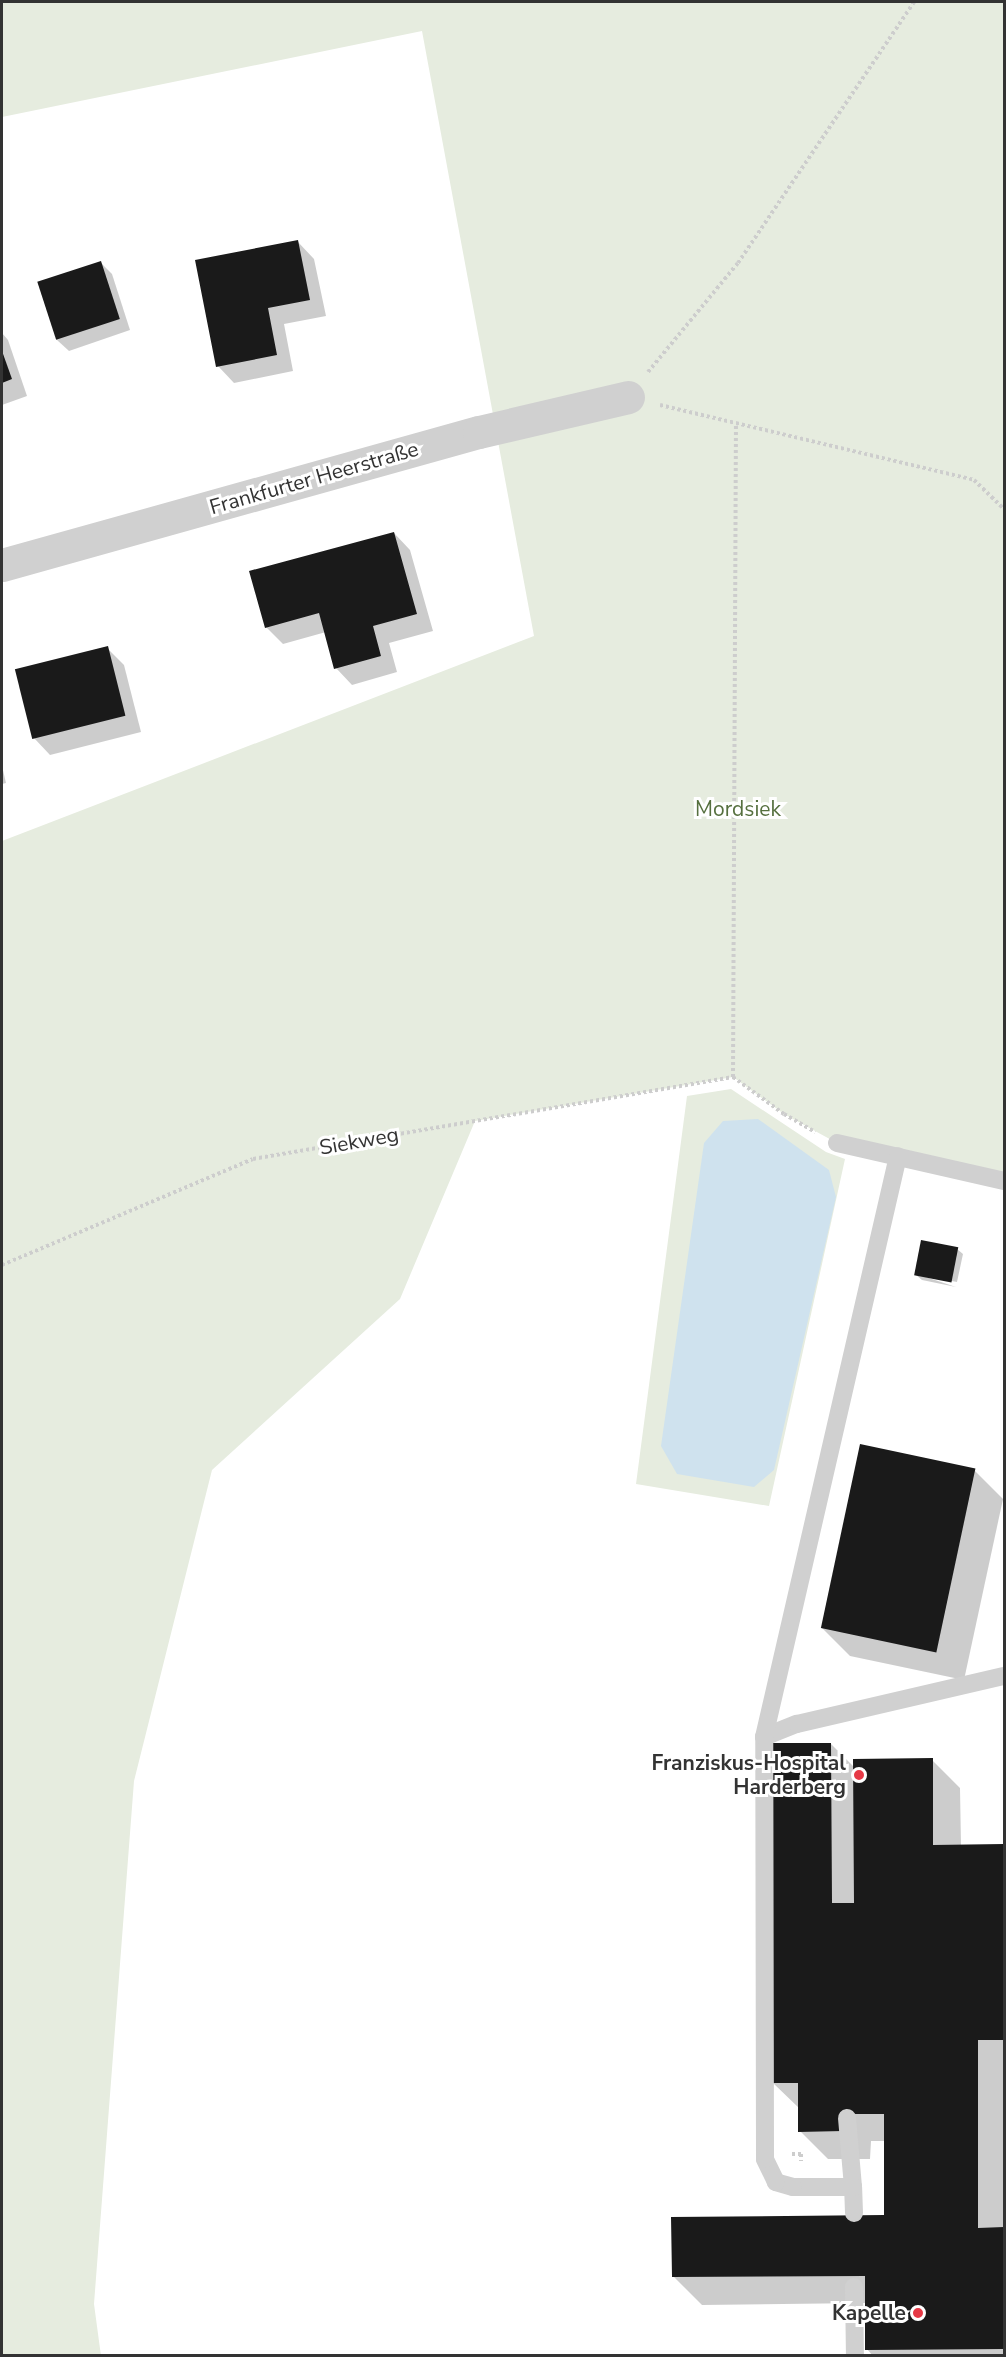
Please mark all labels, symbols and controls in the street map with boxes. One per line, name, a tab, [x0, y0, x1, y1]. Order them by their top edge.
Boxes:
street label: Frankfurter Heerstraße	[207, 436, 421, 520]
park label: Mordsiek	[695, 796, 781, 822]
street label: Siekweg	[317, 1122, 401, 1160]
place label: Franziskus-Hospital Harderberg	[651, 1750, 846, 1800]
marker: Franziskus-Hospital Harderberg	[850, 1766, 868, 1784]
place label: Kapelle	[832, 2300, 906, 2326]
marker: Kapelle	[911, 2306, 925, 2320]

